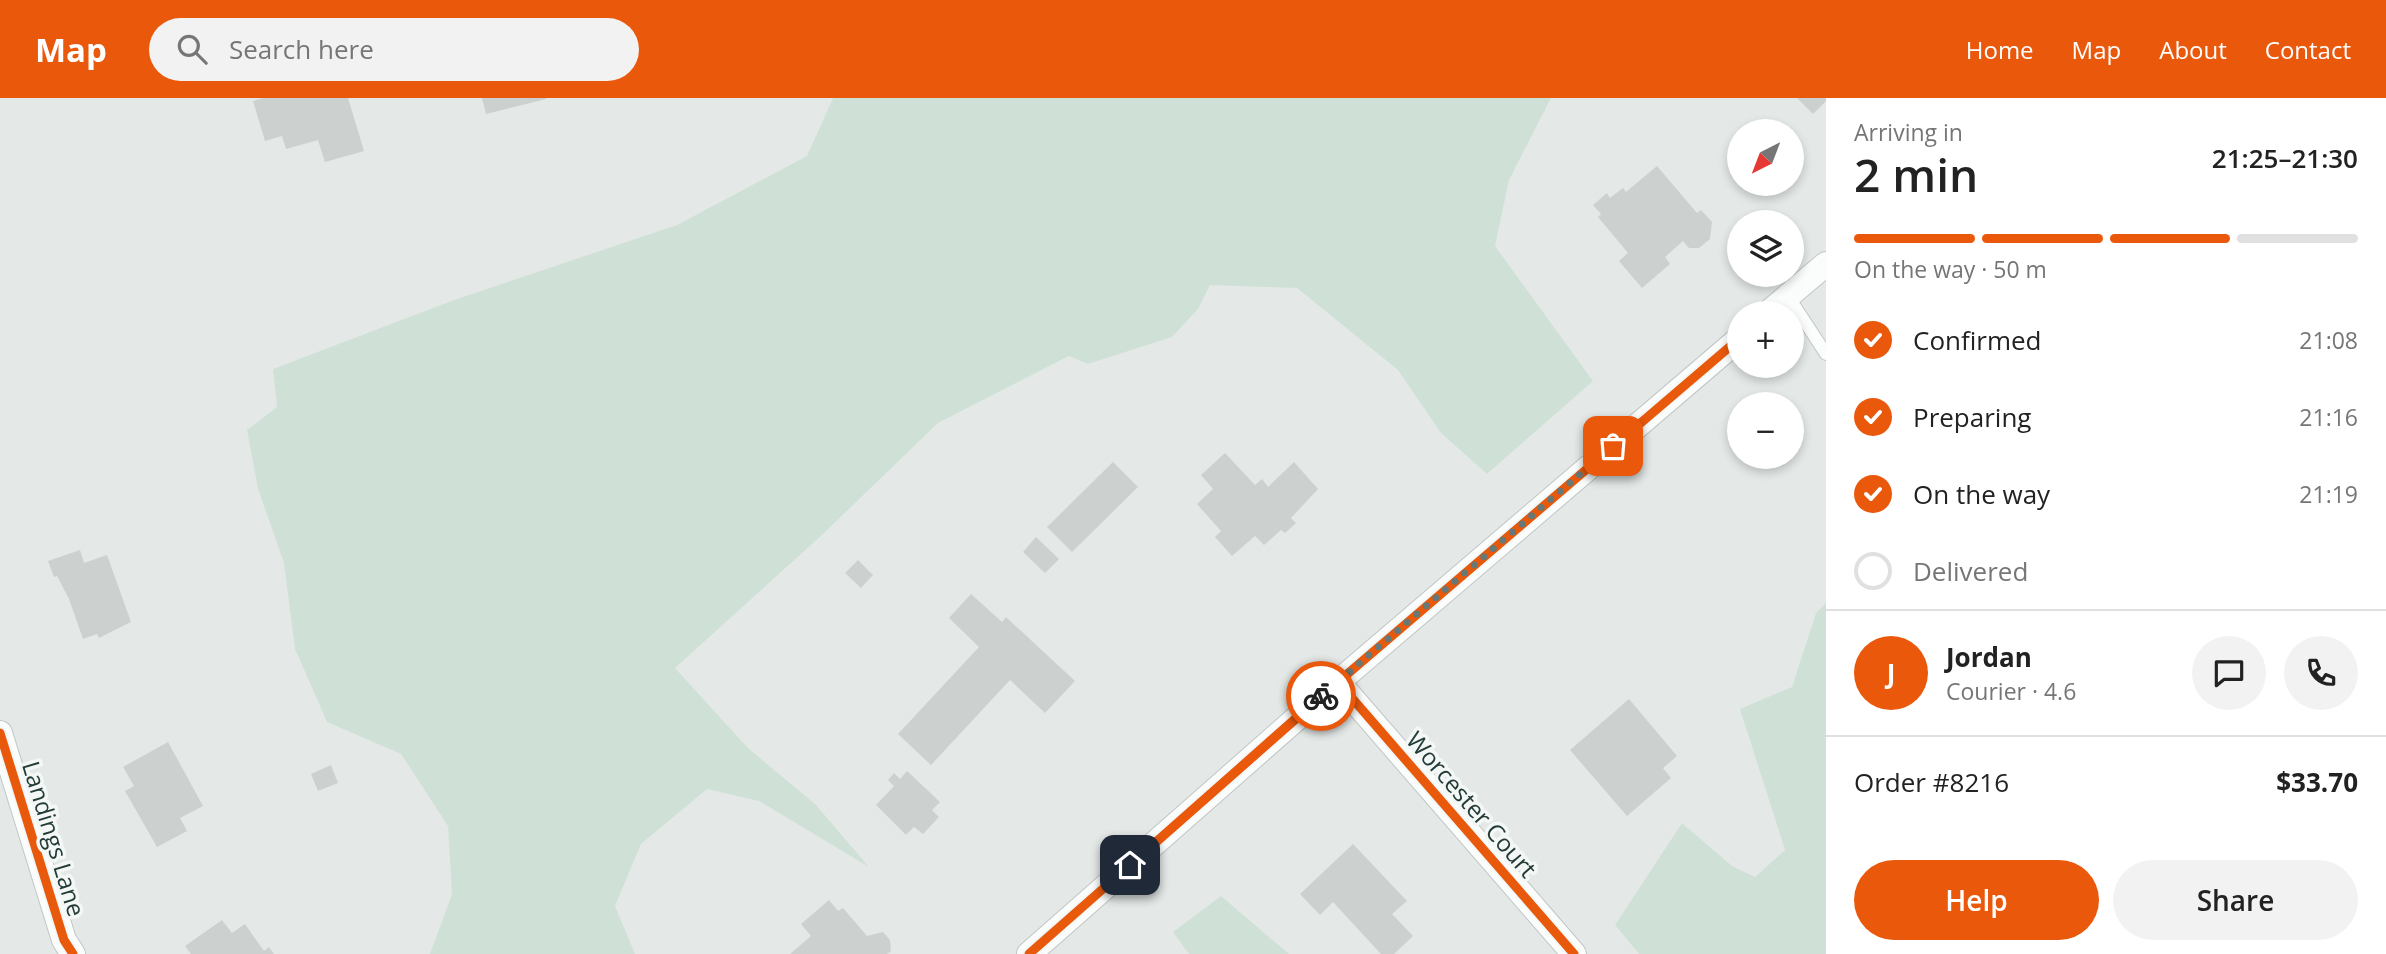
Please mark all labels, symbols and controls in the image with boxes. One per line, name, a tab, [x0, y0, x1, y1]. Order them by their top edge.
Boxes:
search box	[149, 18, 639, 81]
text: Map	[35, 27, 107, 72]
icon: search	[173, 30, 211, 68]
text: Search here	[229, 31, 374, 67]
text: Home	[1966, 33, 2034, 66]
text: Map	[2072, 33, 2121, 66]
text: About	[2159, 33, 2227, 66]
text: Contact	[2265, 33, 2351, 66]
text: Arriving in	[1854, 116, 1963, 148]
north arrow	[1727, 119, 1804, 196]
map controls	[1727, 119, 1804, 469]
text: 21:25–21:30	[2212, 140, 2358, 176]
text: 2 min	[1854, 143, 1978, 205]
button: layers	[1727, 210, 1804, 287]
text: On the way · 50 m	[1854, 253, 2047, 285]
button: +	[1727, 301, 1804, 378]
icon: check	[1854, 321, 1892, 359]
text: Confirmed	[1913, 322, 2041, 358]
text: 21:08	[2299, 324, 2358, 356]
button: −	[1727, 392, 1804, 469]
icon: check	[1854, 398, 1892, 436]
text: Preparing	[1913, 399, 2031, 435]
text: 21:16	[2299, 401, 2358, 433]
pin	[1583, 416, 1643, 476]
icon: bag	[1594, 427, 1632, 465]
icon: check	[1854, 475, 1892, 513]
text: On the way	[1913, 476, 2050, 512]
text: 21:19	[2299, 478, 2358, 510]
text: Delivered	[1913, 553, 2028, 589]
button: chat	[2192, 636, 2266, 710]
button: phone	[2284, 636, 2358, 710]
text: Jordan	[1946, 639, 2032, 675]
text: J	[1887, 655, 1895, 691]
courier	[1286, 661, 1356, 731]
text: Courier · 4.6	[1946, 675, 2076, 707]
icon: bike	[1302, 677, 1340, 715]
street label: Worcester Court	[1399, 724, 1545, 884]
street label: Landings Lane	[15, 757, 94, 920]
text: Order #8216	[1854, 764, 2009, 800]
text: $33.70	[2276, 764, 2358, 800]
pin	[1100, 835, 1160, 895]
icon: home	[1111, 846, 1149, 884]
button: Help	[1854, 860, 2099, 940]
button: Share	[2113, 860, 2358, 940]

